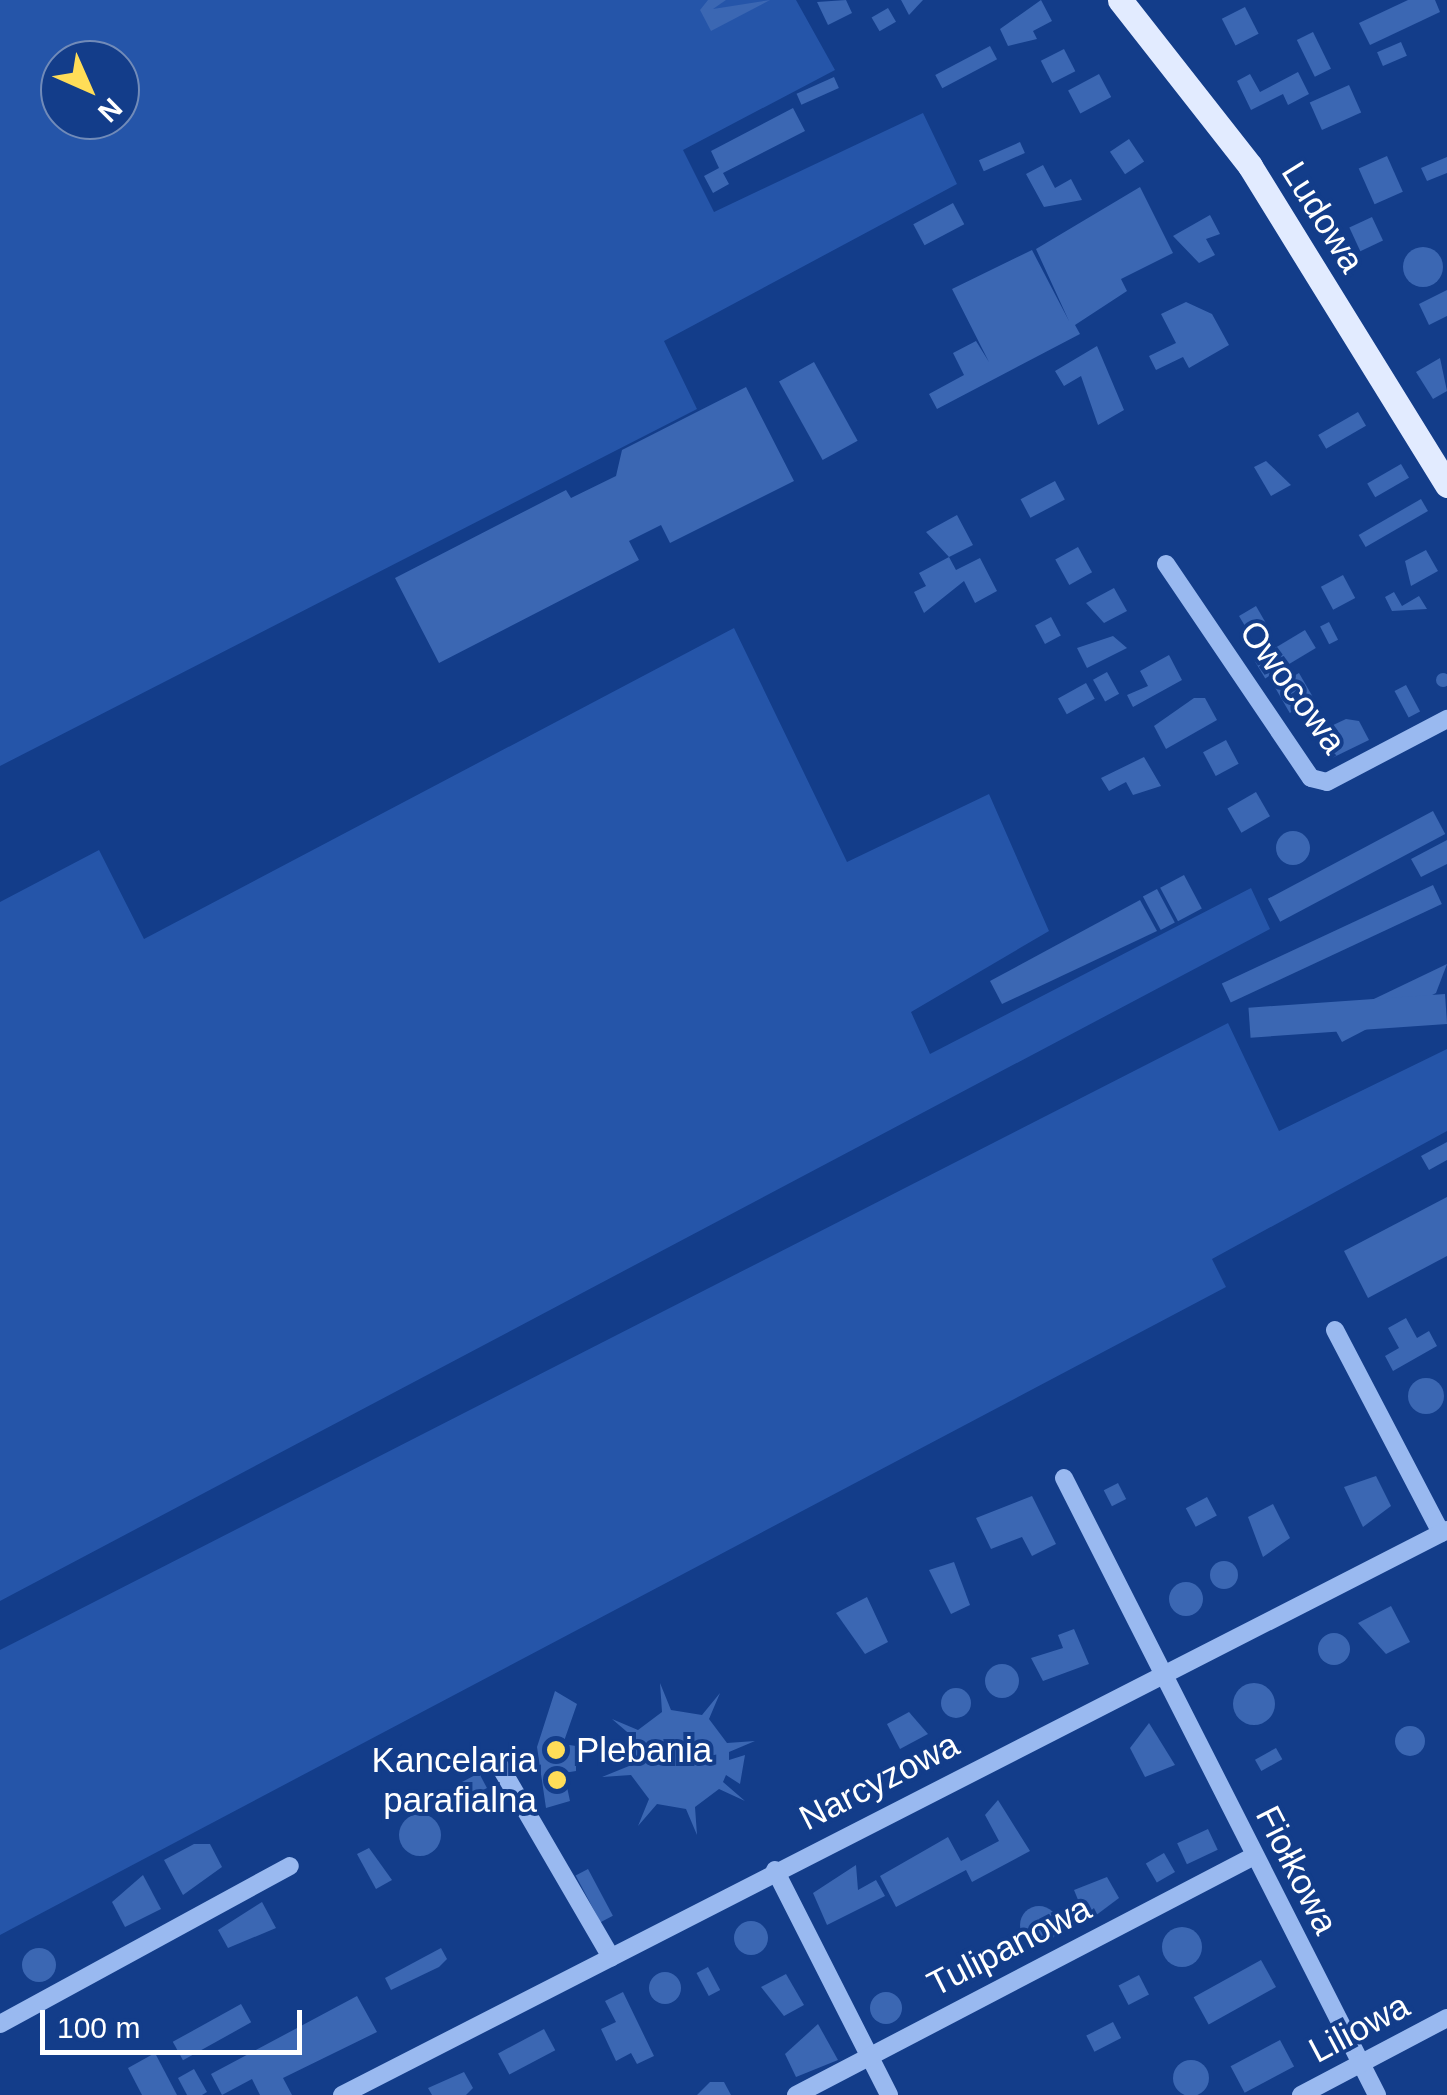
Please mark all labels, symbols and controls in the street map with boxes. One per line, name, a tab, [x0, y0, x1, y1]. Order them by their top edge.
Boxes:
north arrow	[40, 40, 140, 140]
text: N	[92, 92, 128, 128]
street label: Ludowa	[1273, 154, 1373, 280]
street label: Owocowa	[1231, 612, 1355, 762]
street label: Narcyzowa	[792, 1723, 966, 1839]
place label: Plebania	[576, 1729, 712, 1771]
place label: Kancelaria parafialna	[372, 1739, 537, 1821]
marker: Plebania	[545, 1739, 567, 1761]
marker: Kancelaria parafialna	[546, 1769, 568, 1791]
street label: Fiołkowa	[1247, 1799, 1347, 1941]
street label: Tulipanowa	[920, 1887, 1098, 2005]
street label: Liliowa	[1302, 1984, 1416, 2072]
scale bar	[45, 1990, 308, 2052]
text: 100 m	[57, 2011, 140, 2044]

